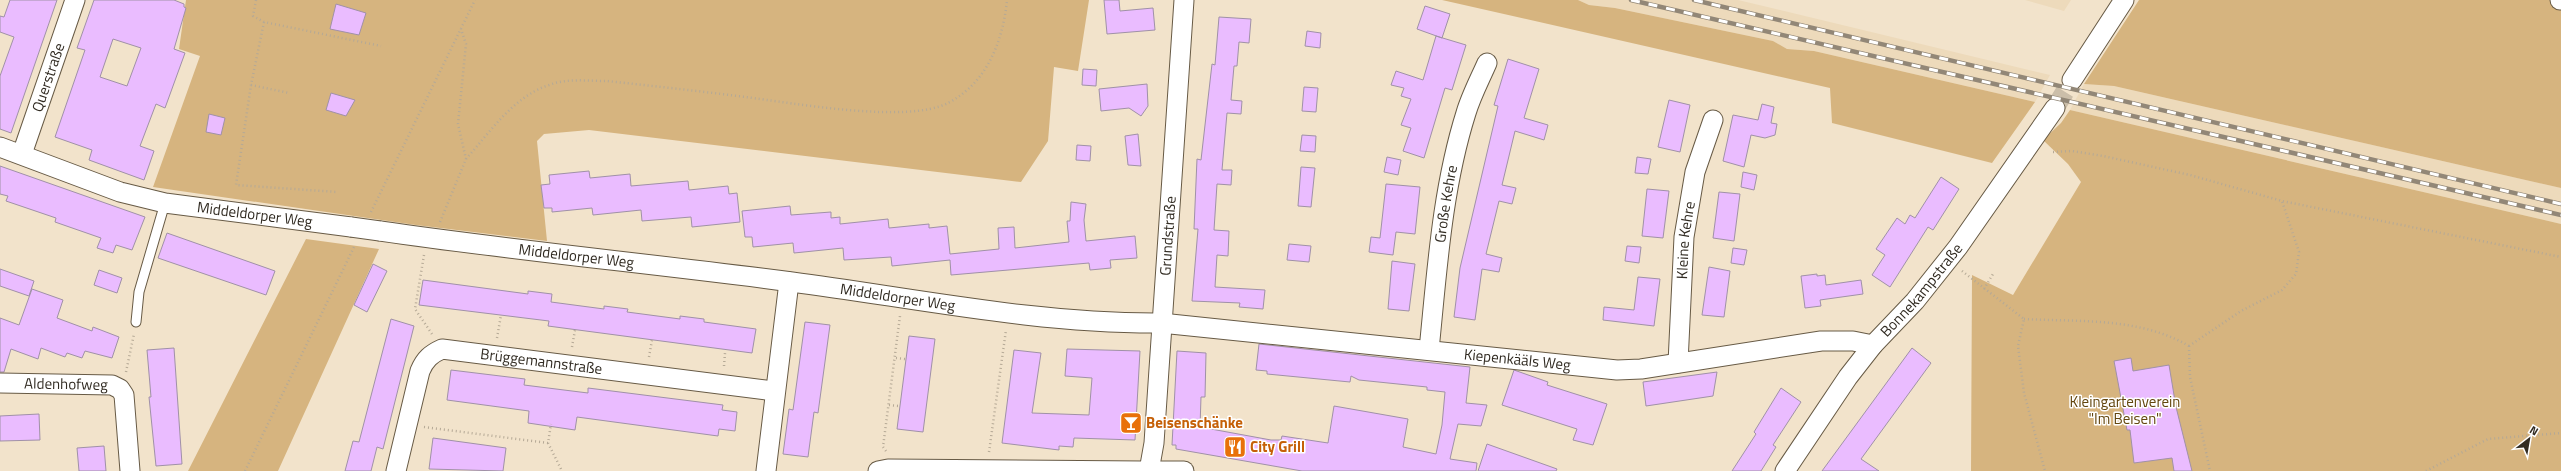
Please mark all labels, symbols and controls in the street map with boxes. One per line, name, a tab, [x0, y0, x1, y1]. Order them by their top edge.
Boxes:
street label: Querstraße	[25, 40, 70, 115]
street label: Große Kehre	[1428, 163, 1463, 244]
street label: Middeldorper Weg	[196, 195, 314, 233]
street label: Grundstraße	[1153, 195, 1182, 276]
street label: Kleine Kehre	[1670, 199, 1701, 280]
street label: Middeldorper Weg	[517, 237, 636, 274]
street label: Bonnekampstraße	[1874, 238, 1968, 342]
street label: Middeldorper Weg	[839, 277, 957, 317]
street label: Brüggemannstraße	[479, 342, 604, 380]
street label: Kiepenkääls Weg	[1463, 342, 1572, 376]
street label: Aldenhofweg	[24, 371, 108, 396]
park label: Kleingartenverein "Im Beisen"	[2070, 390, 2180, 430]
bar icon: Beisenschänke	[1118, 410, 1144, 436]
place label: Beisenschänke	[1146, 411, 1243, 434]
north arrow	[2509, 419, 2549, 459]
text: N	[2527, 422, 2542, 439]
restaurant icon: City Grill	[1222, 434, 1248, 460]
place label: City Grill	[1250, 435, 1305, 458]

